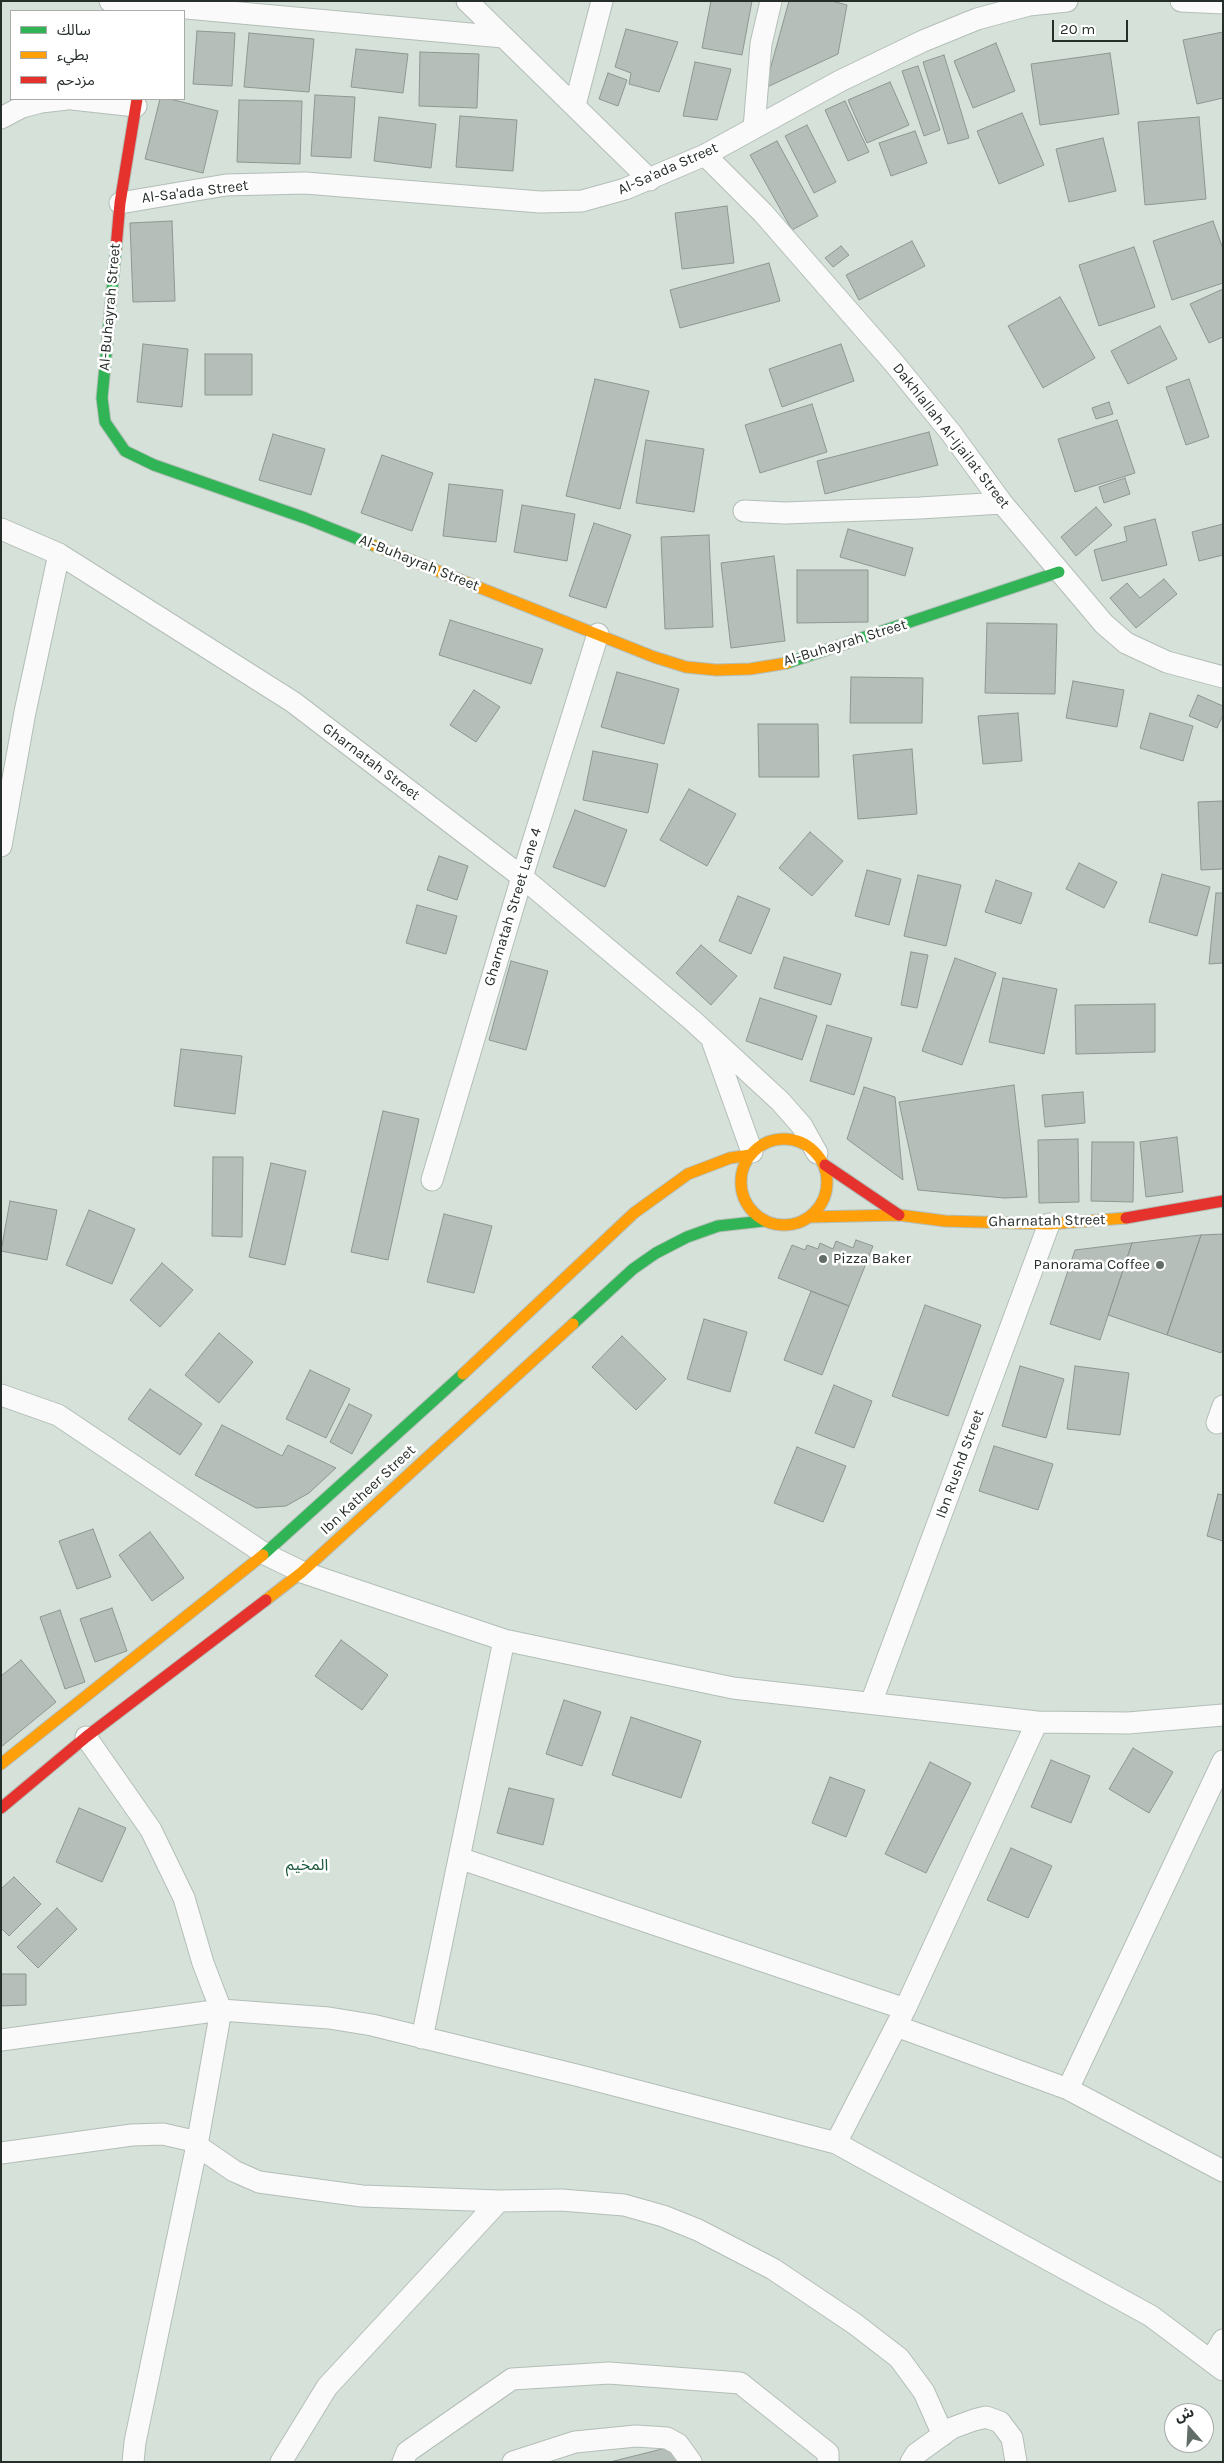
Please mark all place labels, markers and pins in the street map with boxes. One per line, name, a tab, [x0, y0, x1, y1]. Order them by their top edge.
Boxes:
place label: Pizza Baker	[833, 1250, 911, 1268]
marker: Pizza Baker	[817, 1253, 829, 1265]
place label: Panorama Coffee	[1034, 1256, 1150, 1274]
marker: Panorama Coffee	[1154, 1259, 1166, 1271]

